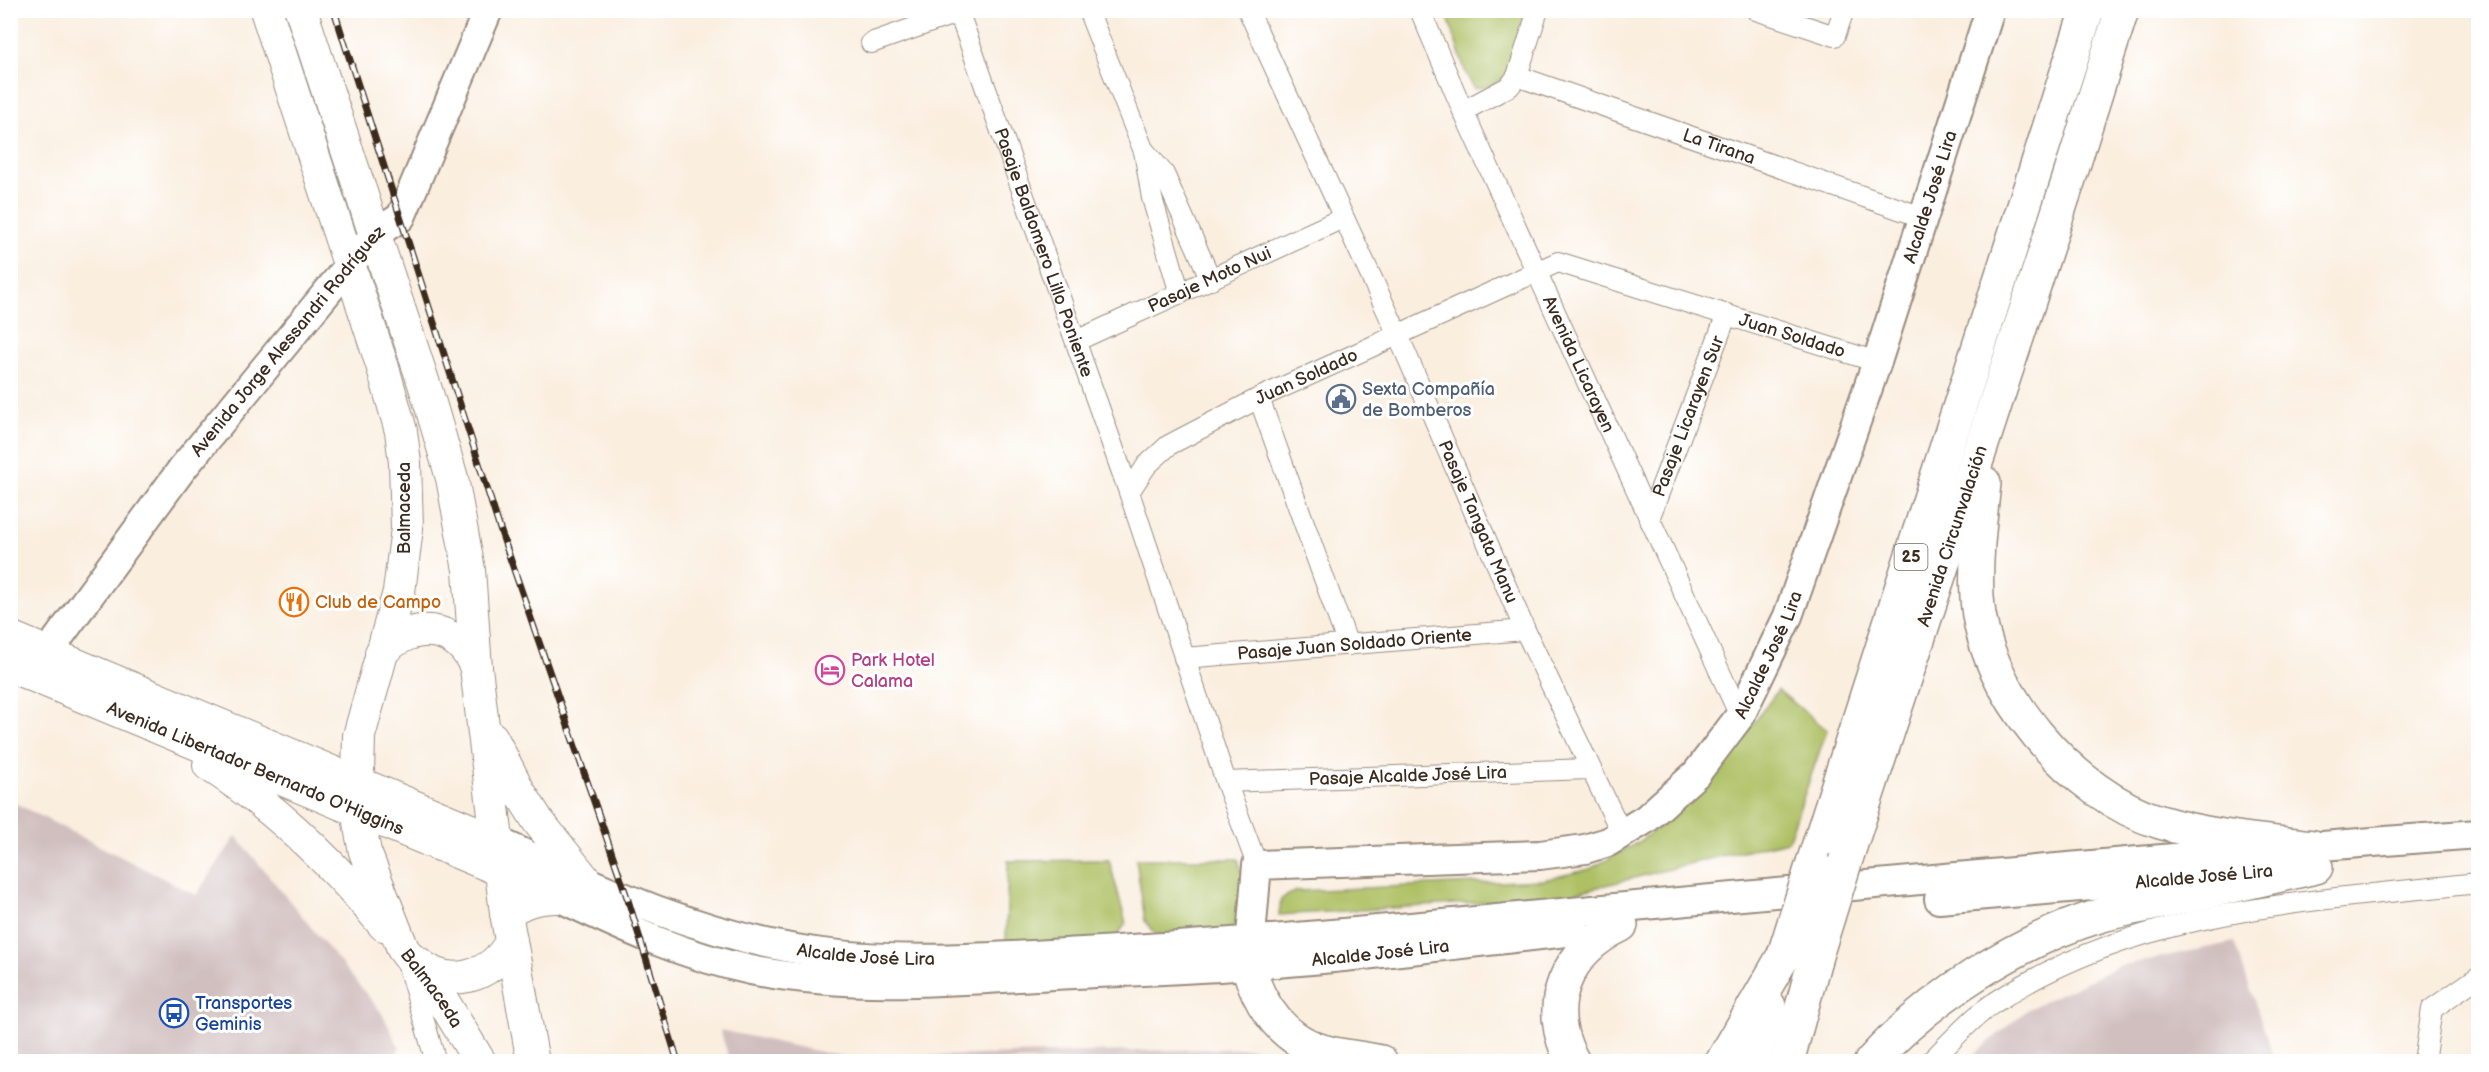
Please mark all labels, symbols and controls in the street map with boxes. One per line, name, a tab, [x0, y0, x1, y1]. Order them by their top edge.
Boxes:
street label: La Tirana	[1680, 124, 1758, 169]
street label: Pasaje Baldomero Lillo Poniente	[990, 125, 1098, 380]
street label: Alcalde José Lira	[1899, 128, 1961, 266]
street label: Avenida Jorge Alessandri Rodríguez	[186, 220, 388, 461]
street label: Pasaje Moto Nui	[1145, 242, 1274, 317]
street label: Avenida Licarayen	[1538, 292, 1619, 436]
street label: Juan Soldado	[1736, 309, 1848, 362]
street label: Pasaje Licarayen Sur	[1648, 332, 1728, 500]
street label: Juan Soldado	[1252, 344, 1361, 409]
place label: Sexta Compañía de Bomberos	[1362, 379, 1495, 421]
public building icon: Sexta Compañía de Bomberos	[1325, 383, 1357, 415]
street label: Pasaje Tangata Manu	[1434, 437, 1523, 606]
street label: Avenida Circunvalación	[1912, 443, 1991, 629]
street label: Balmaceda	[394, 462, 415, 554]
road number: 25	[1894, 544, 1928, 570]
restaurant icon: Club de Campo	[278, 586, 310, 618]
street label: Alcalde José Lira	[1730, 588, 1806, 722]
place label: Club de Campo	[315, 592, 441, 613]
street label: Pasaje Juan Soldado Oriente	[1236, 624, 1473, 664]
place label: Park Hotel Calama	[851, 650, 935, 692]
hotel icon: Park Hotel Calama	[814, 654, 846, 686]
street label: Avenida Libertador Bernardo O'Higgins	[104, 697, 407, 839]
street label: Pasaje Alcalde José Lira	[1309, 761, 1507, 790]
street label: Alcalde José Lira	[2134, 861, 2274, 893]
street label: Alcalde José Lira	[1311, 935, 1450, 971]
street label: Alcalde José Lira	[795, 939, 935, 969]
street label: Balmaceda	[396, 944, 467, 1031]
place label: Transportes Geminis	[195, 993, 292, 1035]
bus stop icon: Transportes Geminis	[158, 997, 190, 1029]

